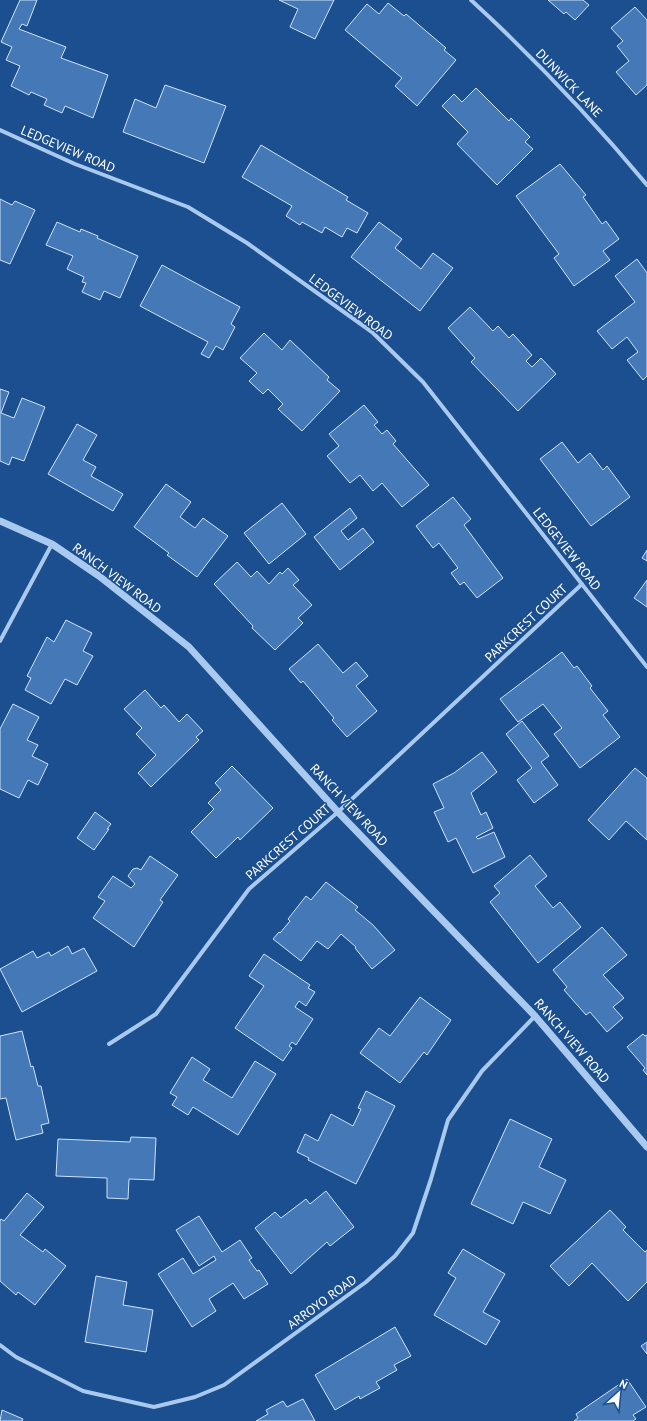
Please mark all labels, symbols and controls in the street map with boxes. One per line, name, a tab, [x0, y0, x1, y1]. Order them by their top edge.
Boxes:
street label: DUNWICK LANE	[532, 45, 606, 121]
street label: LEDGEVIEW ROAD	[18, 121, 118, 177]
street label: LEDGEVIEW ROAD	[306, 270, 396, 344]
street label: LEDGEVIEW ROAD	[529, 504, 605, 594]
street label: RANCH VIEW ROAD	[69, 539, 165, 617]
street label: PARKCREST COURT	[481, 580, 571, 666]
street label: RANCH VIEW ROAD	[306, 760, 392, 850]
street label: PARKCREST COURT	[242, 801, 334, 883]
street label: RANCH VIEW ROAD	[531, 995, 613, 1087]
street label: ARROYO ROAD	[284, 1271, 360, 1333]
north arrow	[599, 1373, 639, 1413]
text: N	[617, 1376, 630, 1392]

